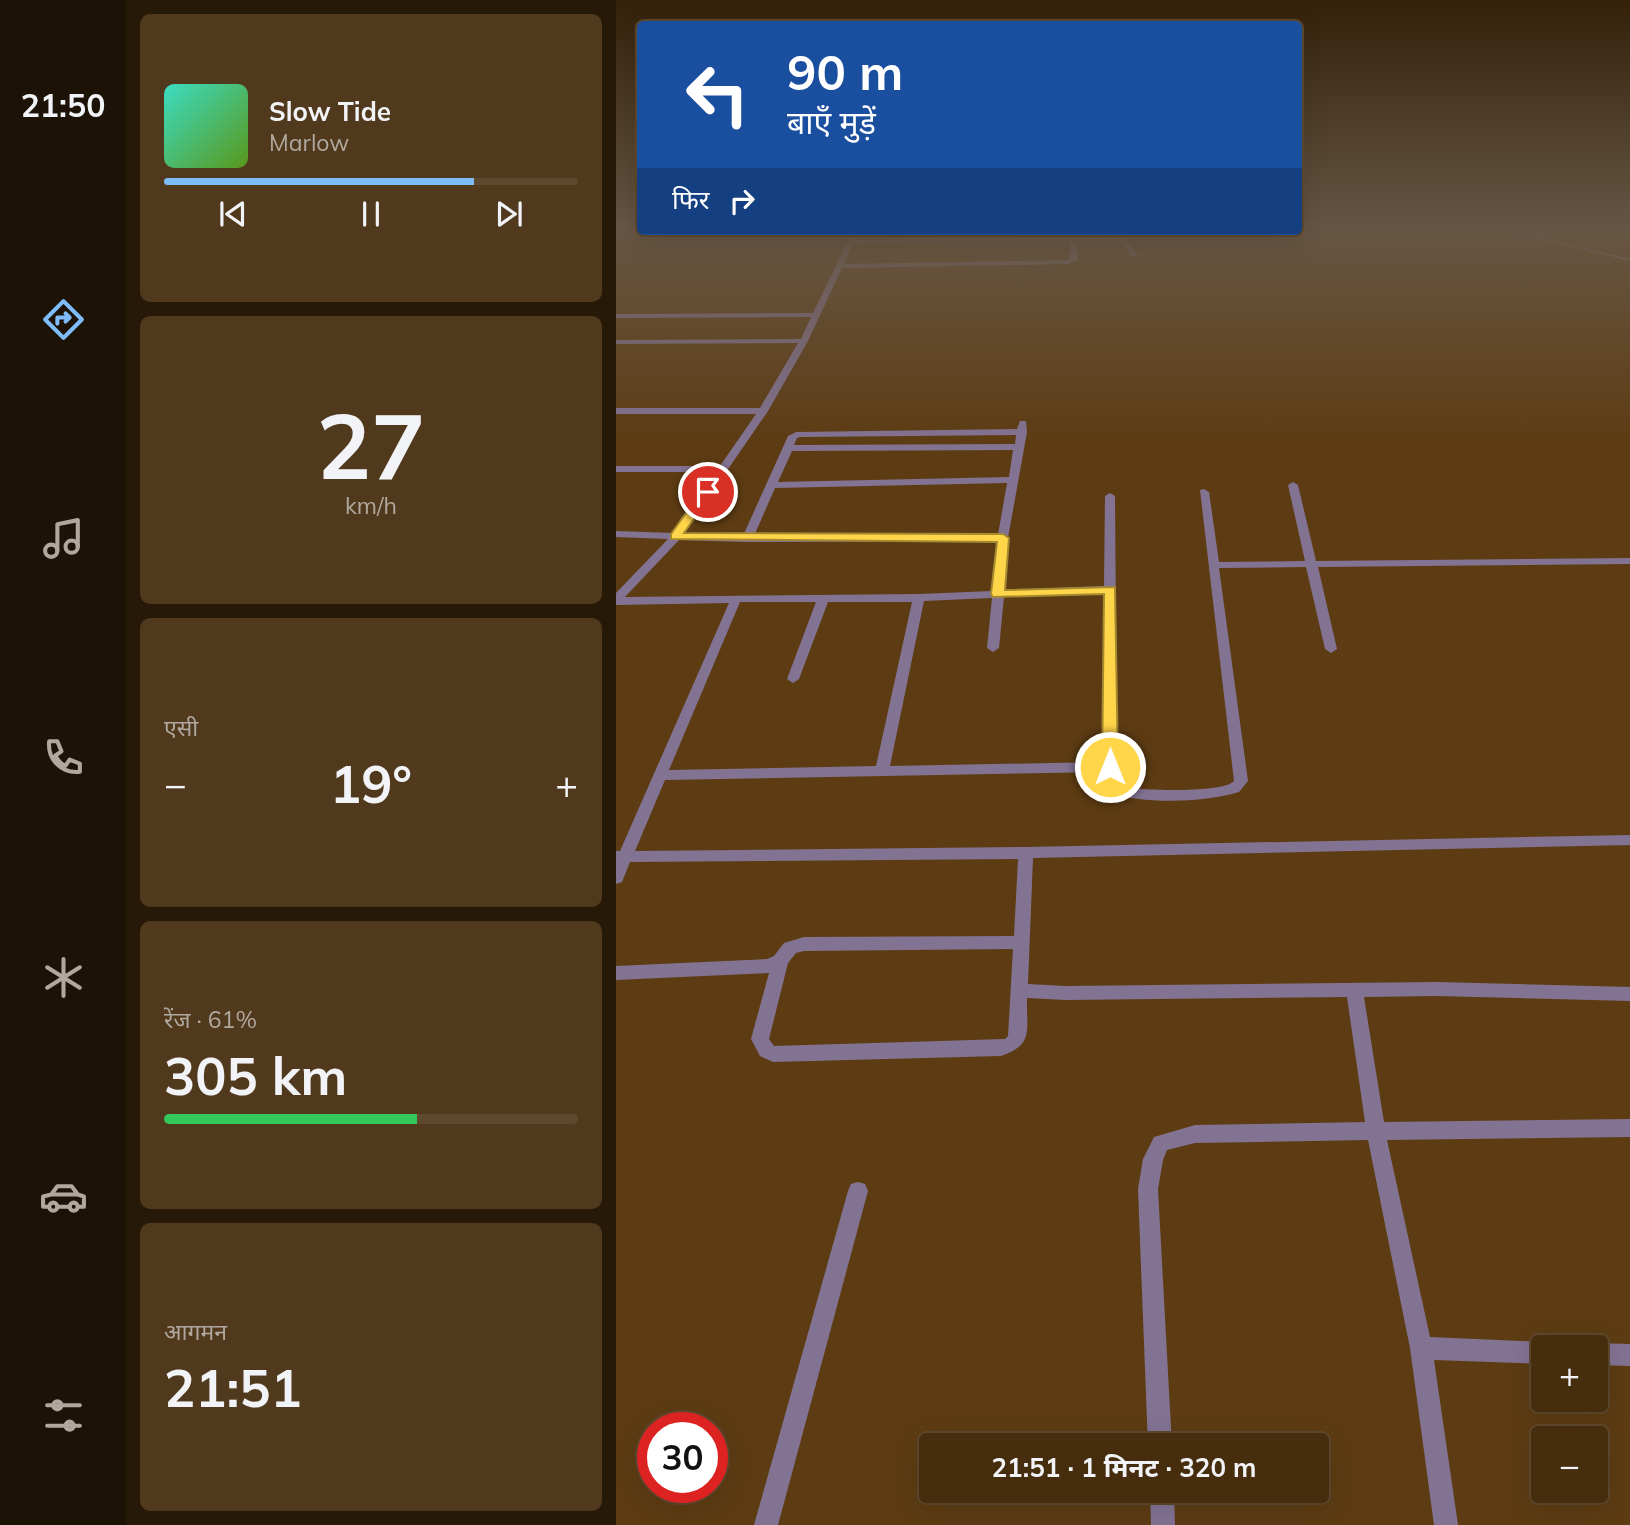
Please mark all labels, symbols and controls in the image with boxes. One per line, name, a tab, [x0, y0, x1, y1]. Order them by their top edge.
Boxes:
text: 90 m	[787, 41, 903, 102]
icon: left	[672, 49, 763, 140]
text: 21:50	[21, 85, 105, 125]
text: Slow Tide	[269, 95, 391, 128]
text: बाएँ मुड़ें	[787, 102, 876, 142]
text: Marlow	[269, 128, 349, 157]
icon: right	[723, 182, 761, 220]
text: फिर	[672, 183, 709, 216]
icon: previous	[214, 195, 252, 233]
icon: pause	[352, 195, 390, 233]
icon: next	[490, 195, 528, 233]
icon: directions	[39, 295, 88, 344]
text: 27	[316, 388, 426, 502]
pin	[678, 462, 738, 522]
icon: arrive	[689, 473, 727, 511]
text: km/h	[345, 491, 397, 520]
icon: music	[39, 514, 88, 563]
text: एसी	[164, 713, 198, 742]
position arrow	[1073, 730, 1147, 804]
icon: phone	[39, 733, 88, 782]
text: 19°	[330, 751, 412, 816]
text: −	[164, 760, 187, 808]
text: +	[555, 760, 578, 808]
icon: climate	[39, 953, 88, 1002]
text: रेंज · 61%	[164, 1005, 257, 1034]
text: 305 km	[164, 1043, 347, 1108]
icon: car	[39, 1172, 88, 1221]
text: आगमन	[164, 1317, 227, 1346]
map controls	[1531, 1335, 1608, 1503]
button: +	[1531, 1335, 1608, 1412]
text: 21:51	[164, 1355, 302, 1420]
icon: filters	[39, 1391, 88, 1440]
speed limit sign: 30	[637, 1412, 728, 1503]
button: −	[1531, 1426, 1608, 1503]
text: 21:51 · 1 मिनट · 320 m	[992, 1451, 1257, 1484]

